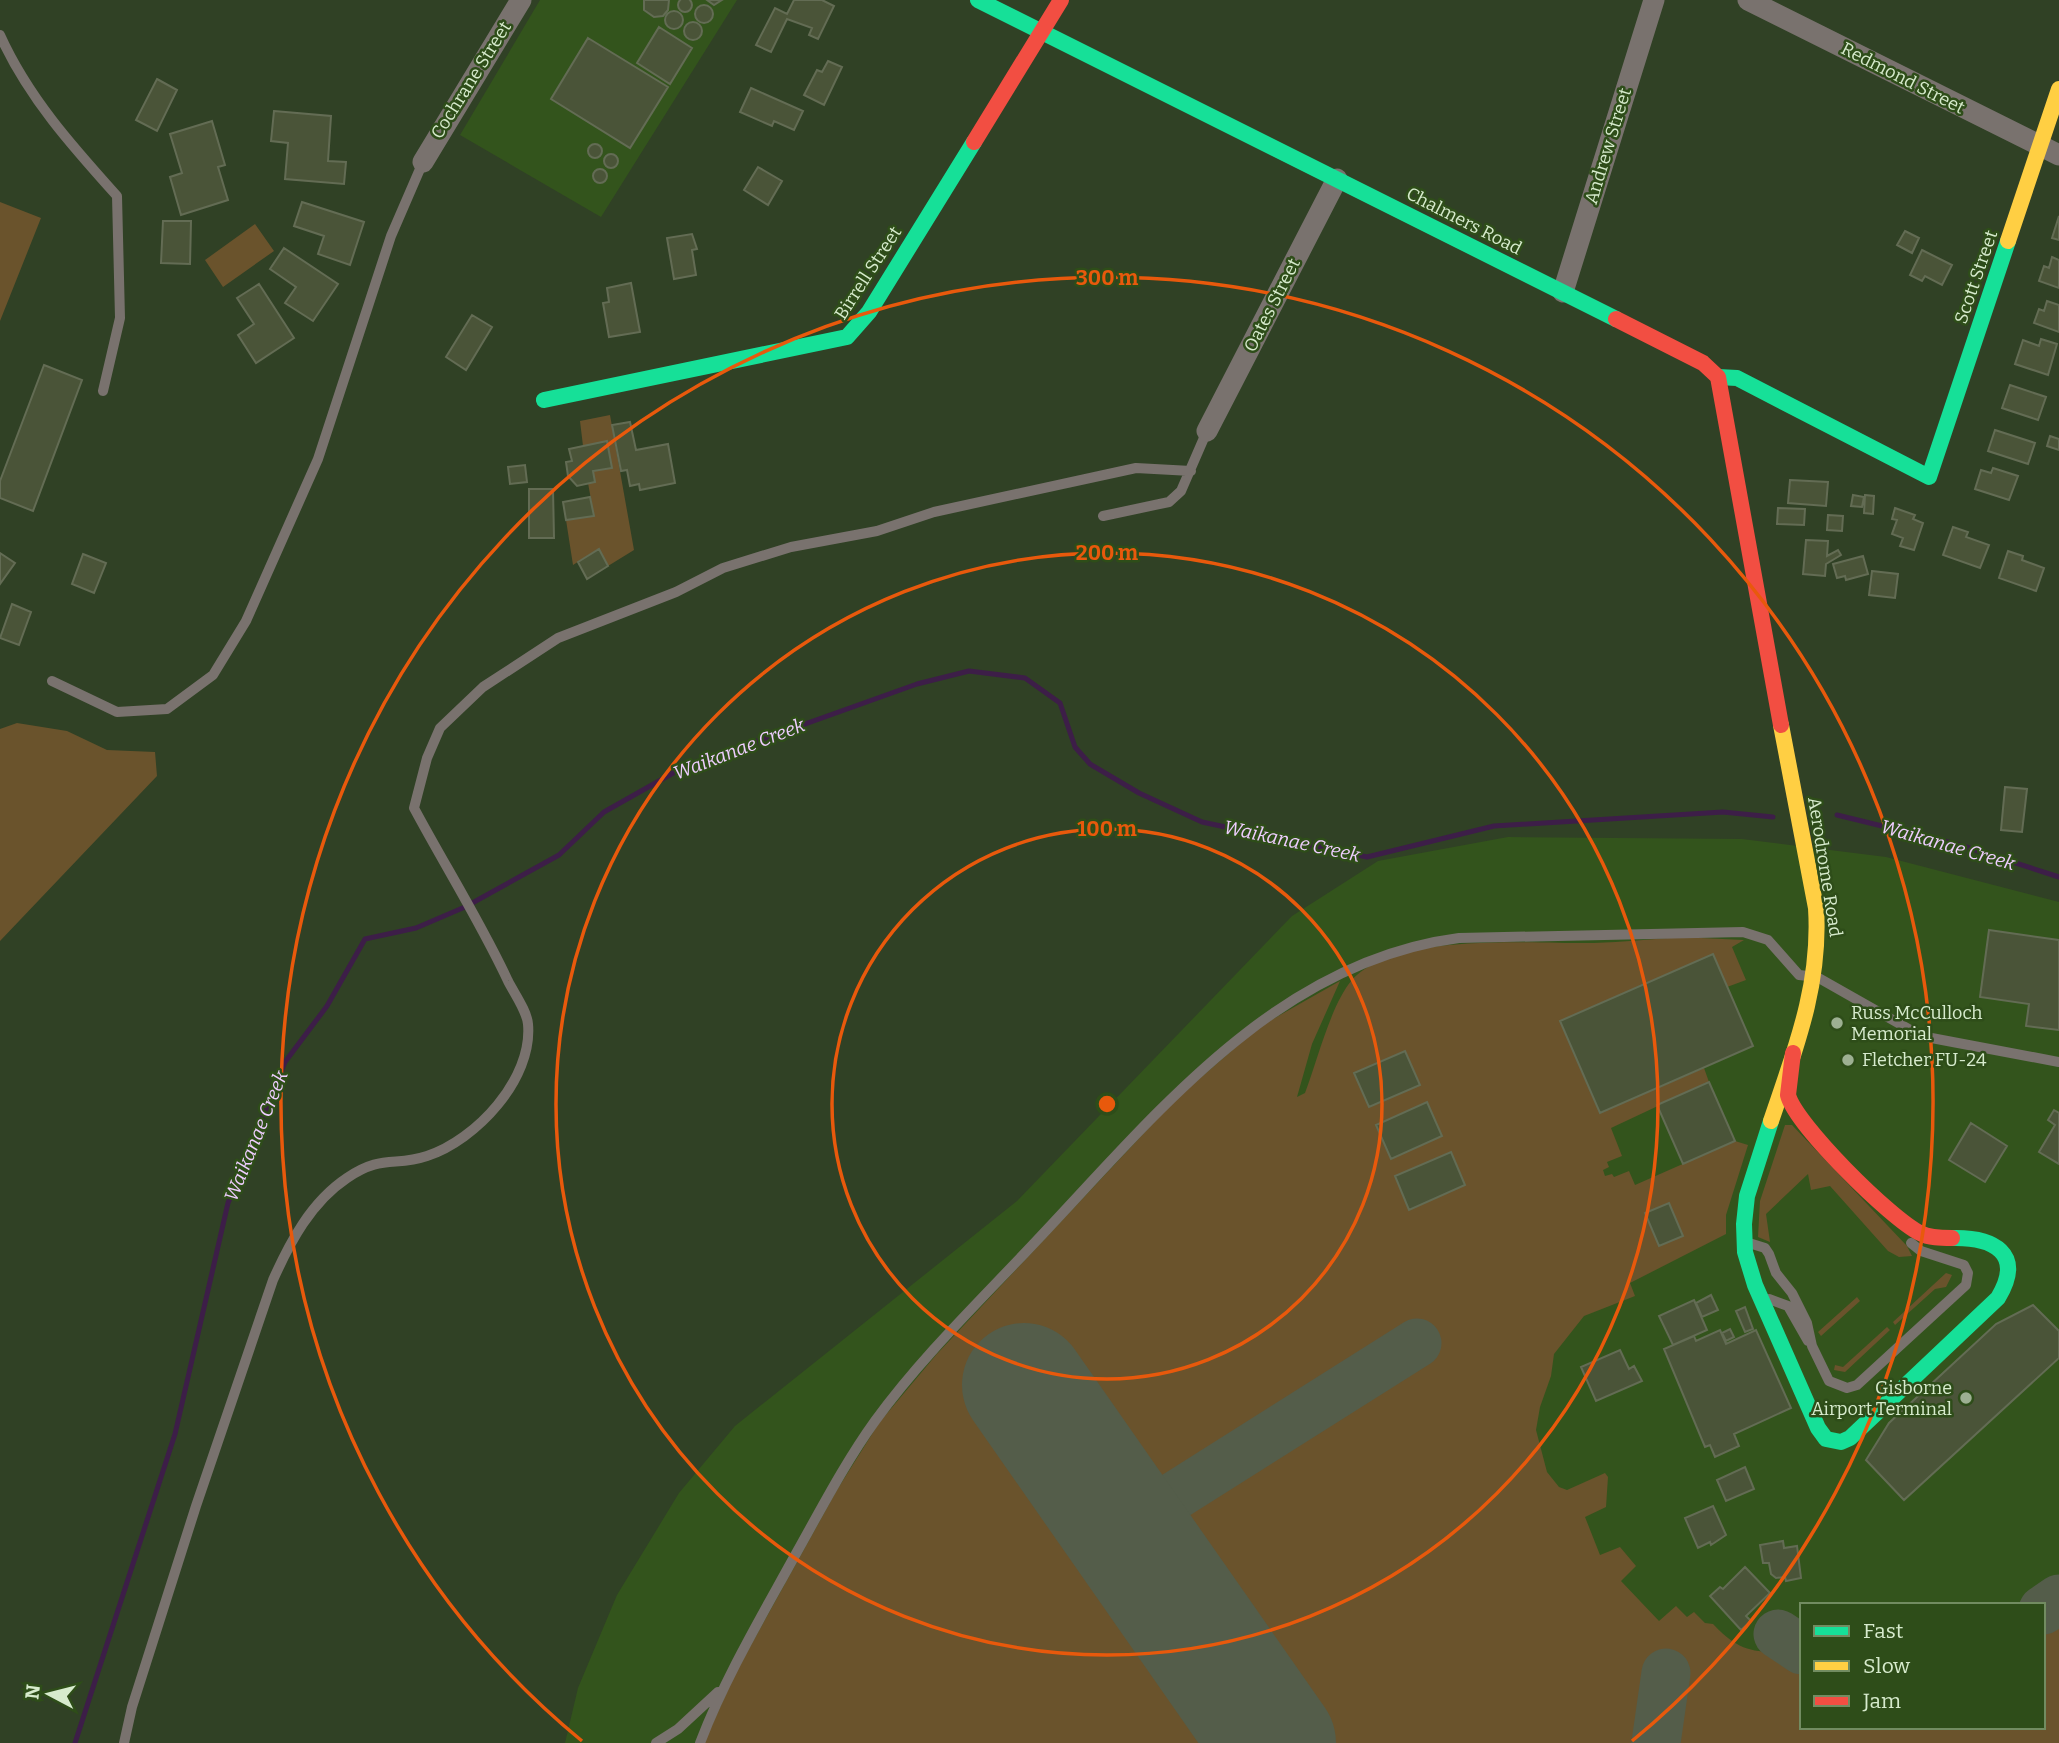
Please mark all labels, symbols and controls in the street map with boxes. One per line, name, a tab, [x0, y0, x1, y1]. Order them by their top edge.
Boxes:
street label: Cochrane Street	[426, 17, 516, 143]
street label: Redmond Street	[1837, 37, 1969, 119]
street label: Andrew Street	[1580, 85, 1636, 207]
street label: Chalmers Road	[1403, 182, 1526, 260]
street label: Birrell Street	[830, 222, 906, 324]
street label: Scott Street	[1950, 227, 2002, 327]
street label: Oates Street	[1239, 254, 1305, 355]
text: 300 m	[1076, 265, 1138, 291]
text: 200 m	[1076, 540, 1138, 566]
water label: Waikanae Creek	[670, 713, 809, 785]
street label: Aerodrome Road	[1803, 795, 1847, 939]
water label: Waikanae Creek	[1222, 815, 1363, 867]
water label: Waikanae Creek	[1878, 815, 2019, 875]
text: 100 m	[1077, 816, 1137, 842]
place label: Russ McCulloch Memorial	[1851, 1002, 1983, 1045]
marker: Russ McCulloch Memorial	[1829, 1015, 1845, 1031]
place label: Fletcher FU-24	[1862, 1049, 1987, 1071]
marker: Fletcher FU-24	[1840, 1052, 1856, 1068]
water label: Waikanae Creek	[219, 1067, 293, 1205]
centre of rings	[1095, 1092, 1119, 1116]
place label: Gisborne Airport Terminal	[1811, 1377, 1952, 1420]
marker: Gisborne Airport Terminal	[1958, 1390, 1974, 1406]
legend	[1800, 1603, 2045, 1729]
text: Fast	[1863, 1618, 1904, 1644]
text: Slow	[1863, 1653, 1910, 1679]
north arrow	[14, 1659, 84, 1729]
text: N	[20, 1683, 45, 1701]
text: Jam	[1862, 1688, 1901, 1714]

